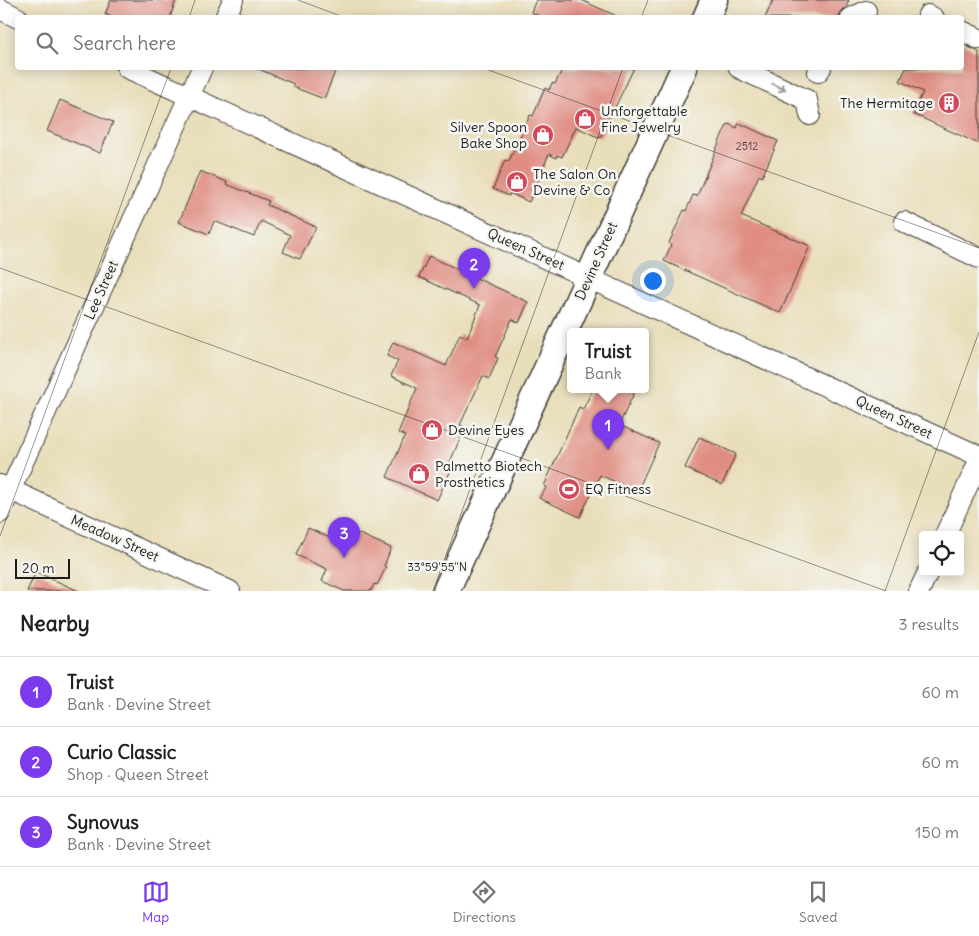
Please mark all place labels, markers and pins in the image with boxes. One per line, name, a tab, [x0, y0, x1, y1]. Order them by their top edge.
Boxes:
building icon: The Hermitage	[937, 91, 961, 115]
place label: The Hermitage	[840, 94, 933, 112]
place label: Unforgettable Fine Jewelry	[601, 102, 688, 136]
shop icon: Unforgettable Fine Jewelry	[573, 107, 597, 131]
place label: Silver Spoon Bake Shop	[450, 118, 527, 152]
shop icon: Silver Spoon Bake Shop	[531, 123, 555, 147]
place label: The Salon On Devine & Co	[533, 165, 616, 199]
shop icon: The Salon On Devine & Co	[505, 170, 529, 194]
pin: 2	[458, 248, 490, 289]
pin: 1	[592, 409, 624, 450]
shop icon: Devine Eyes	[420, 418, 444, 442]
place label: Devine Eyes	[448, 421, 524, 439]
place label: Palmetto Biotech Prosthetics	[435, 457, 542, 491]
shop icon: Palmetto Biotech Prosthetics	[407, 462, 431, 486]
sports icon: EQ Fitness	[557, 477, 581, 501]
place label: EQ Fitness	[585, 480, 651, 498]
pin: 3	[328, 517, 360, 558]

